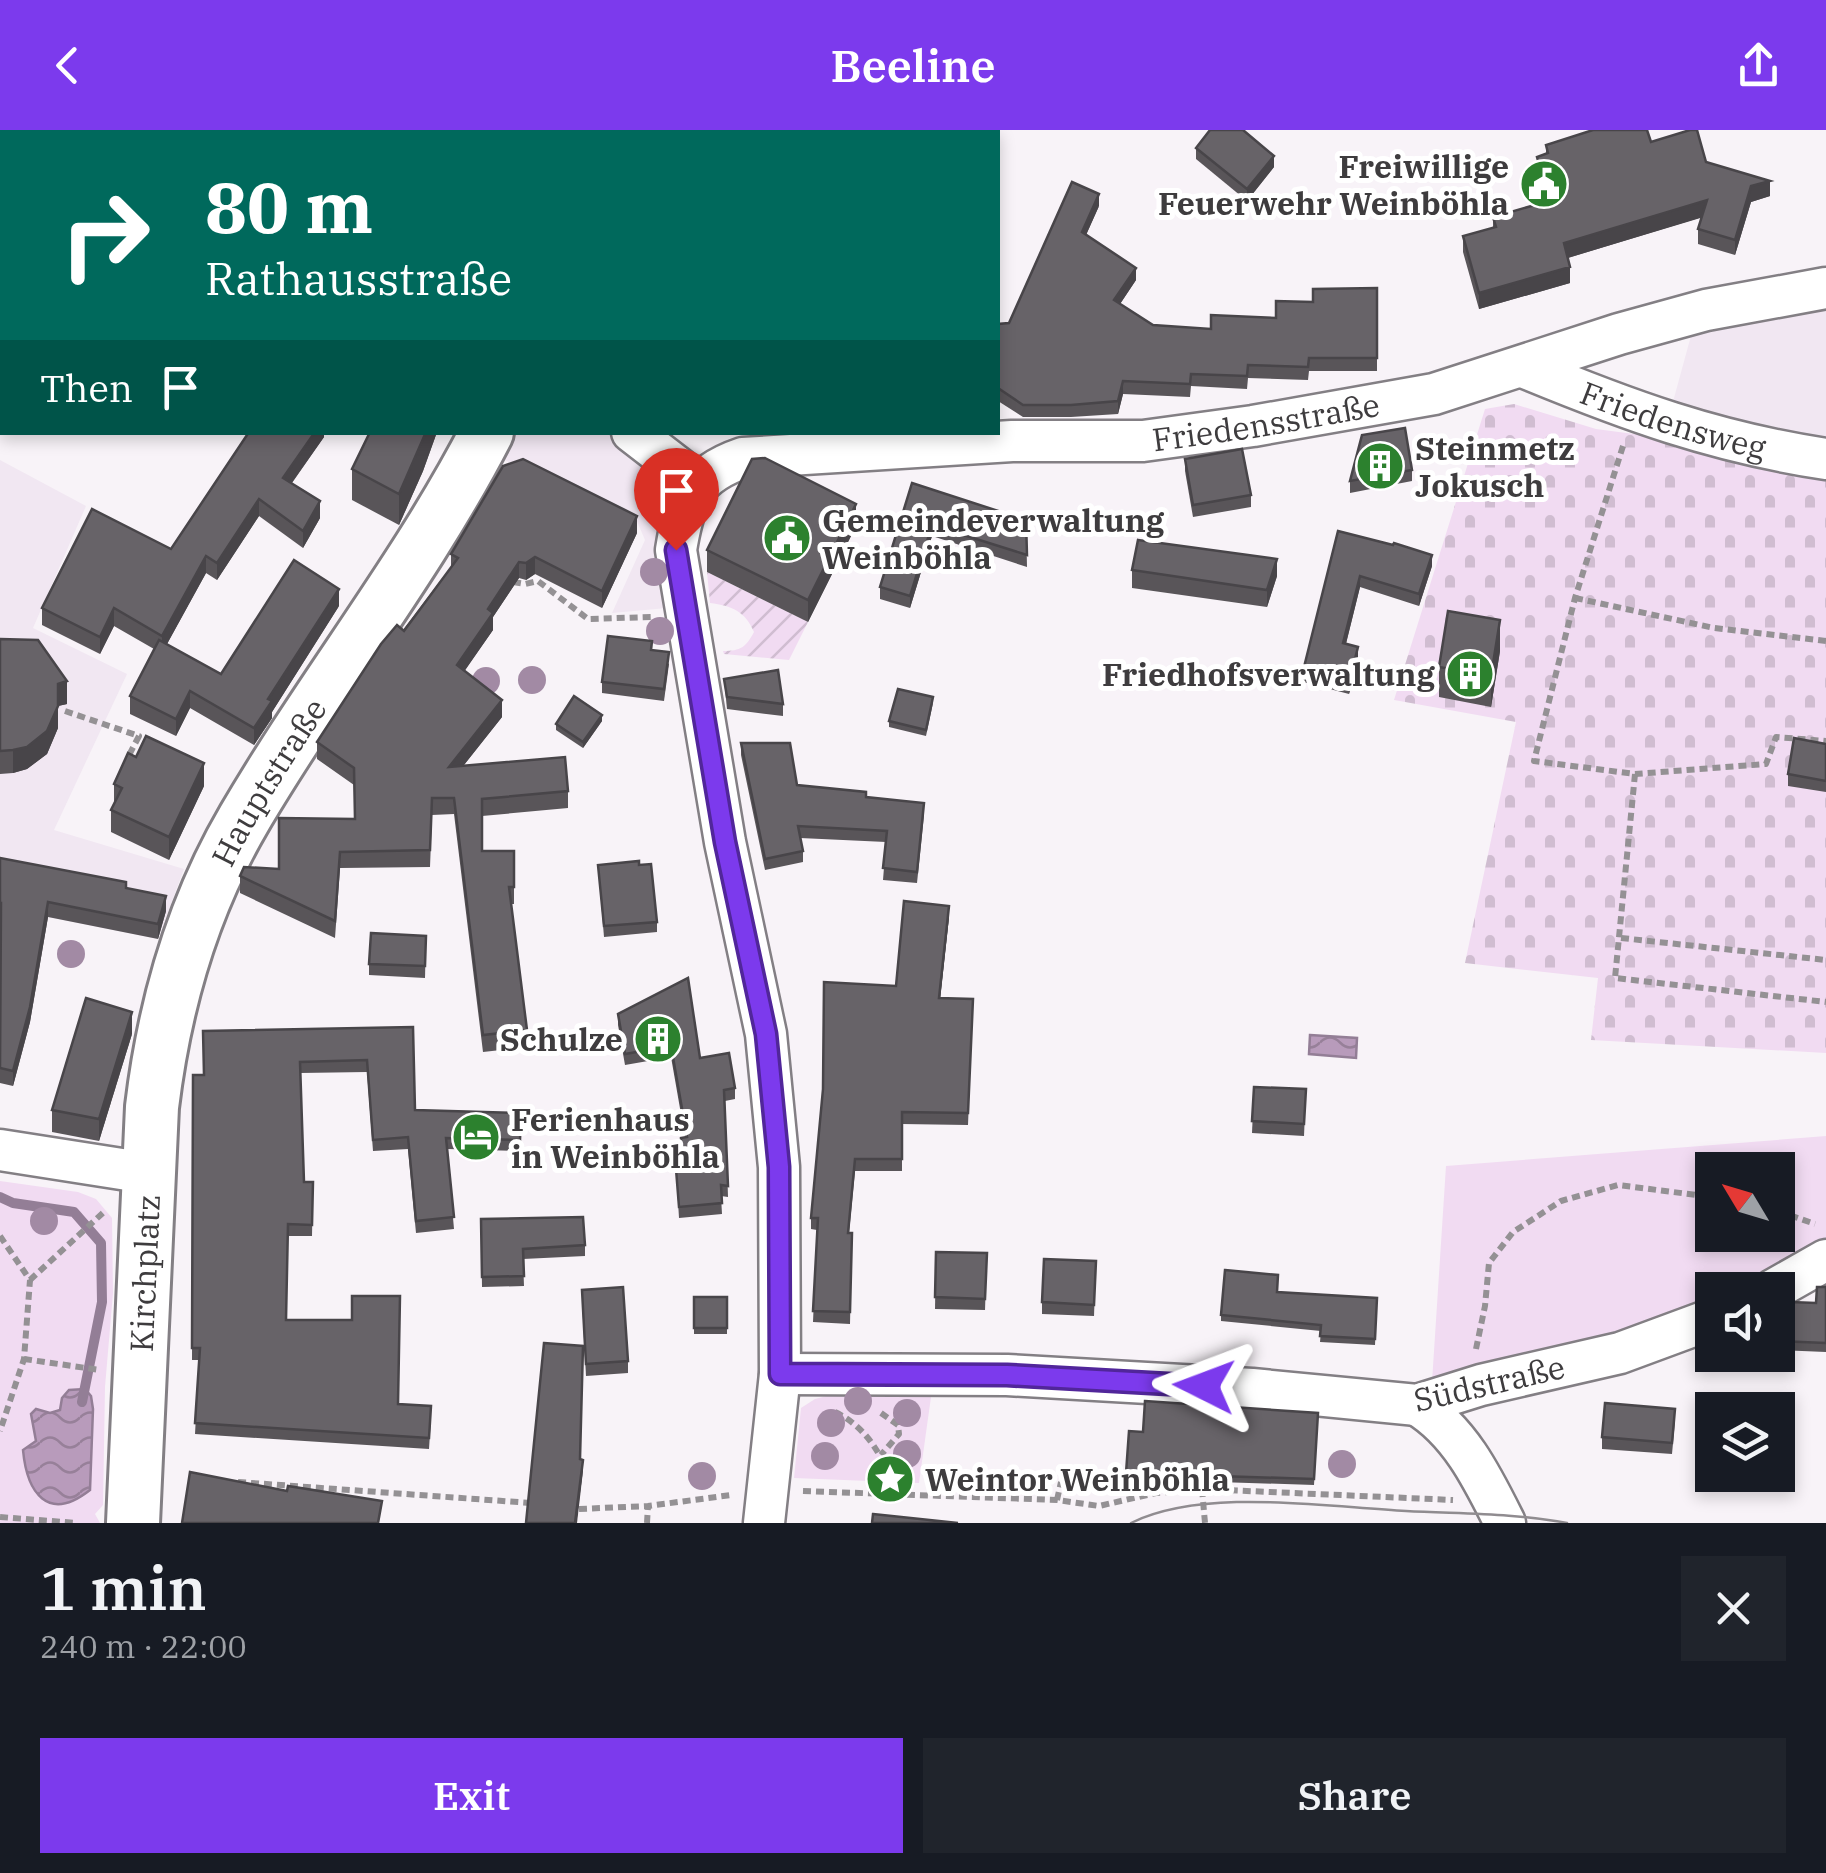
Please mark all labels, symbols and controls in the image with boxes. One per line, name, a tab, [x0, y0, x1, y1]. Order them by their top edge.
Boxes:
text: Beeline	[831, 36, 995, 94]
icon: back	[40, 38, 95, 93]
icon: share	[1731, 38, 1786, 93]
place label: Freiwillige Feuerwehr Weinböhla	[1158, 145, 1509, 224]
public building icon: Freiwillige Feuerwehr Weinböhla	[1518, 158, 1570, 210]
text: 80 m	[205, 161, 373, 252]
icon: right	[40, 170, 170, 300]
text: Rathausstraße	[205, 249, 512, 307]
icon: arrive	[153, 360, 208, 415]
text: Then	[40, 363, 133, 412]
street label: Friedensweg	[1575, 371, 1770, 468]
street label: Friedensstraße	[1150, 383, 1383, 461]
place label: Steinmetz Jokusch	[1415, 427, 1575, 506]
building icon: Steinmetz Jokusch	[1354, 440, 1406, 492]
pin	[634, 448, 719, 551]
icon: arrive	[649, 463, 704, 518]
place label: Gemeindeverwaltung Weinböhla	[822, 499, 1165, 578]
public building icon: Gemeindeverwaltung Weinböhla	[761, 512, 813, 564]
building icon: Friedhofsverwaltung	[1444, 648, 1496, 700]
place label: Friedhofsverwaltung	[1102, 653, 1435, 695]
street label: Hauptstraße	[201, 690, 336, 873]
building icon: Schulze	[632, 1013, 684, 1065]
place label: Schulze	[500, 1018, 623, 1060]
place label: Ferienhaus in Weinböhla	[511, 1098, 720, 1177]
hotel icon: Ferienhaus in Weinböhla	[450, 1111, 502, 1163]
north arrow	[1695, 1152, 1795, 1252]
map controls	[1695, 1152, 1795, 1492]
street label: Kirchplatz	[120, 1194, 169, 1353]
button: sound	[1695, 1272, 1795, 1372]
position arrow	[1152, 1334, 1256, 1438]
street label: Südstraße	[1409, 1345, 1569, 1421]
button: layers	[1695, 1392, 1795, 1492]
place icon: Weintor Weinböhla	[864, 1453, 916, 1505]
place label: Weintor Weinböhla	[925, 1458, 1230, 1500]
text: 1 min	[40, 1548, 207, 1627]
button: close	[1681, 1556, 1786, 1661]
text: 240 m · 22:00	[40, 1625, 247, 1667]
button: Exit	[40, 1738, 903, 1853]
button: Share	[923, 1738, 1786, 1853]

